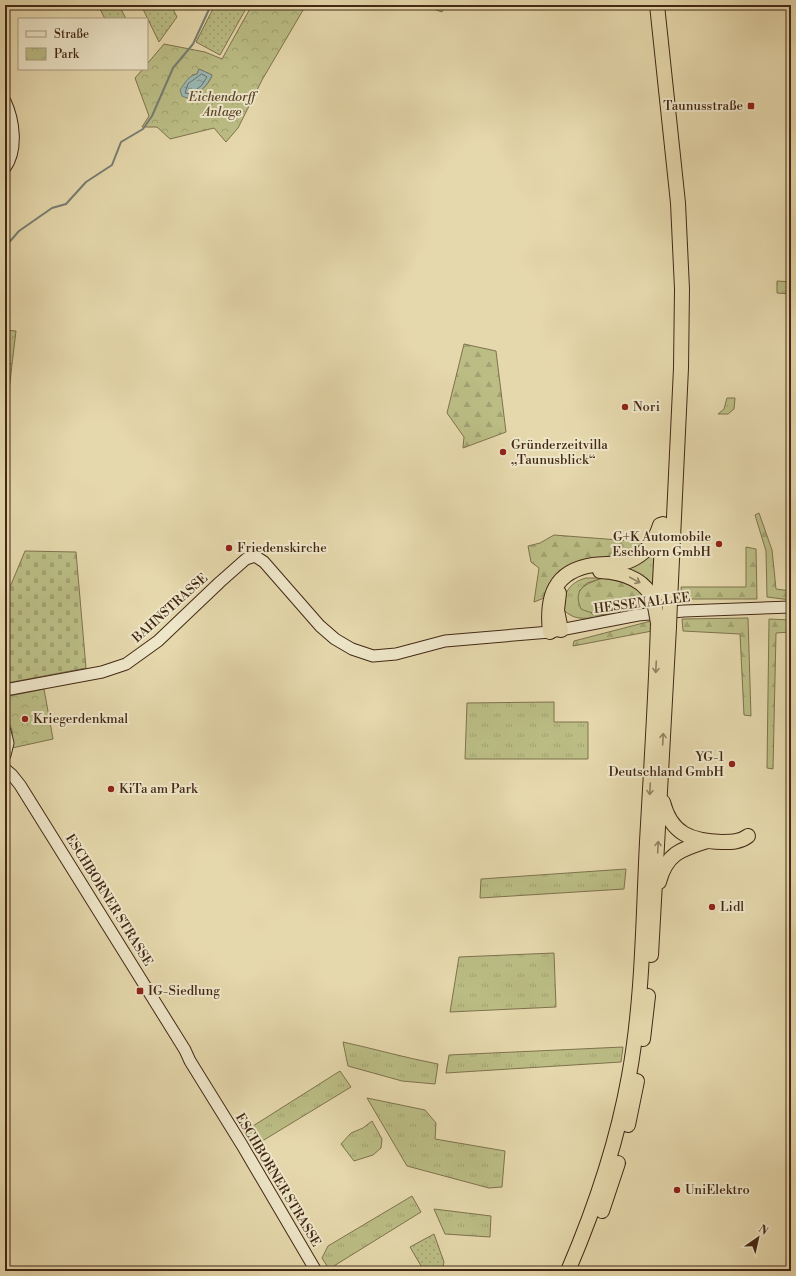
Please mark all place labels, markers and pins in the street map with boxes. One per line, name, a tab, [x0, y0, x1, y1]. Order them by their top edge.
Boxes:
place label: Taunusstraße	[663, 98, 743, 114]
marker: Taunusstraße	[746, 101, 756, 111]
place label: Nori	[633, 399, 660, 415]
marker: Nori	[620, 402, 630, 412]
place label: Gründerzeitvilla „Taunusblick“	[511, 437, 608, 468]
marker: Gründerzeitvilla „Taunusblick“	[498, 447, 508, 457]
place label: G+K Automobile Eschborn GmbH	[612, 529, 712, 560]
marker: G+K Automobile Eschborn GmbH	[714, 539, 724, 549]
place label: Friedenskirche	[237, 540, 327, 556]
marker: Friedenskirche	[224, 543, 234, 553]
place label: Kriegerdenkmal	[33, 711, 128, 727]
marker: Kriegerdenkmal	[20, 714, 30, 724]
place label: YG-1 Deutschland GmbH	[608, 749, 725, 780]
marker: YG-1 Deutschland GmbH	[727, 759, 737, 769]
place label: KiTa am Park	[119, 781, 199, 797]
marker: KiTa am Park	[106, 784, 116, 794]
place label: Lidl	[720, 899, 744, 915]
marker: Lidl	[707, 902, 717, 912]
place label: IG-Siedlung	[148, 983, 220, 999]
marker: IG-Siedlung	[135, 986, 145, 996]
place label: UniElektro	[685, 1182, 750, 1198]
marker: UniElektro	[672, 1185, 682, 1195]

